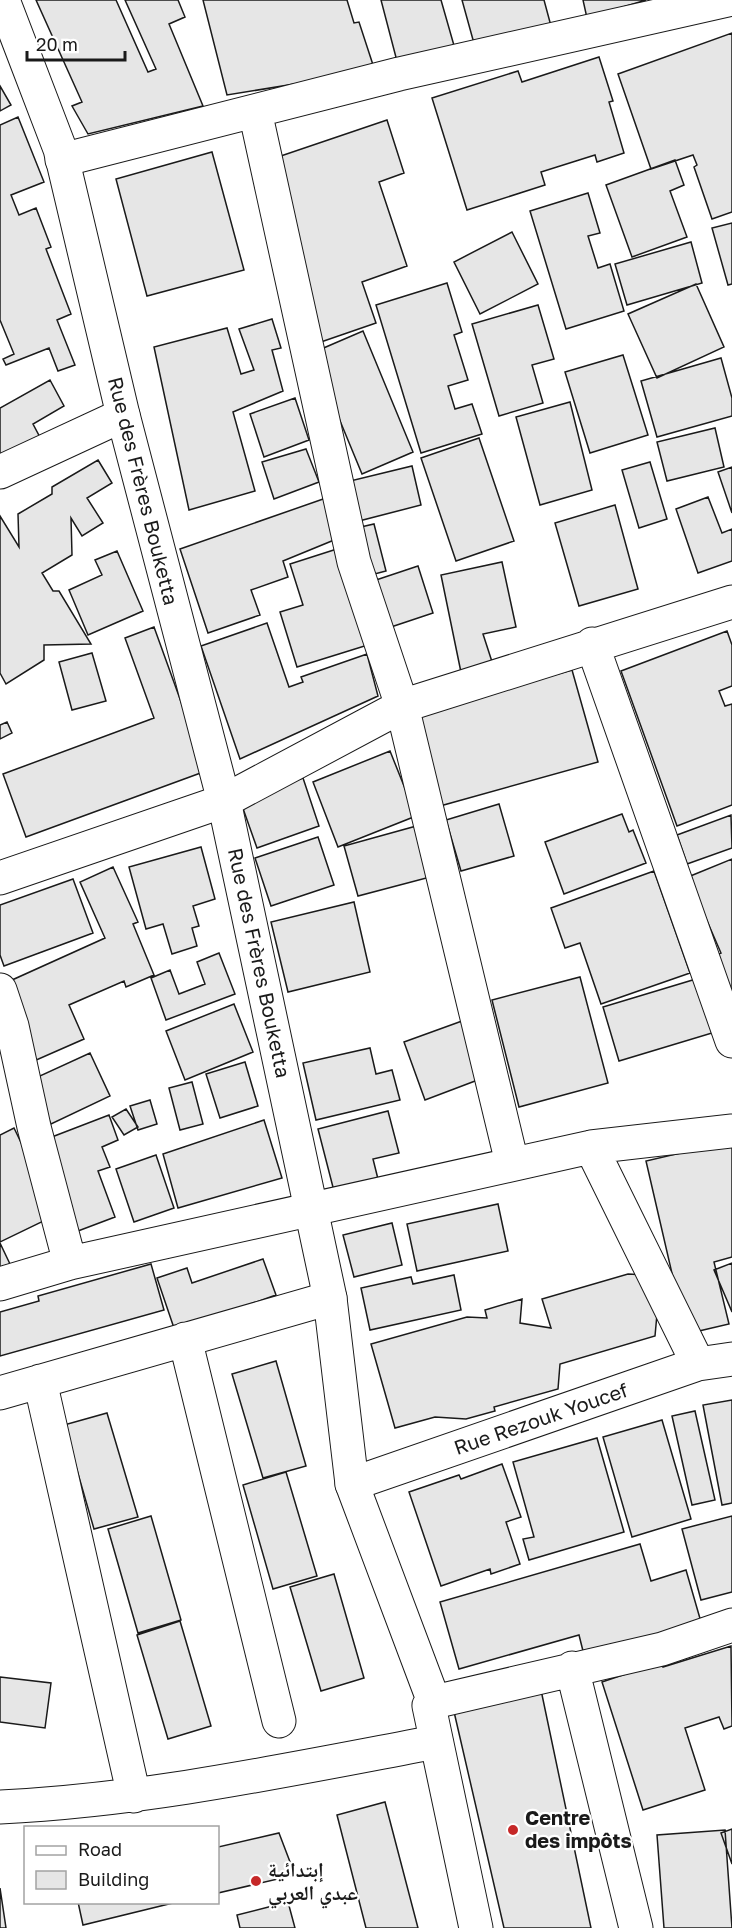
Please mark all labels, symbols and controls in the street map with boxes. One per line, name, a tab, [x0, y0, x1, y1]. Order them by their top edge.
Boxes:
scale bar	[27, 24, 124, 62]
text: 20 m	[36, 33, 78, 55]
street label: Rue des Frères Bouketta	[104, 374, 184, 607]
street label: Rue des Frères Bouketta	[224, 846, 296, 1080]
street label: Rue Rezouk Youcef	[451, 1377, 631, 1459]
place label: Centre des impôts	[525, 1805, 632, 1852]
marker: Centre des impôts	[506, 1823, 520, 1837]
legend	[24, 1826, 219, 1904]
text: Road	[78, 1838, 122, 1860]
place label: إبتدائية عبدي العربي	[268, 1857, 358, 1909]
text: Building	[78, 1868, 149, 1890]
marker: إبتدائية عبدي العربي	[249, 1874, 263, 1888]

